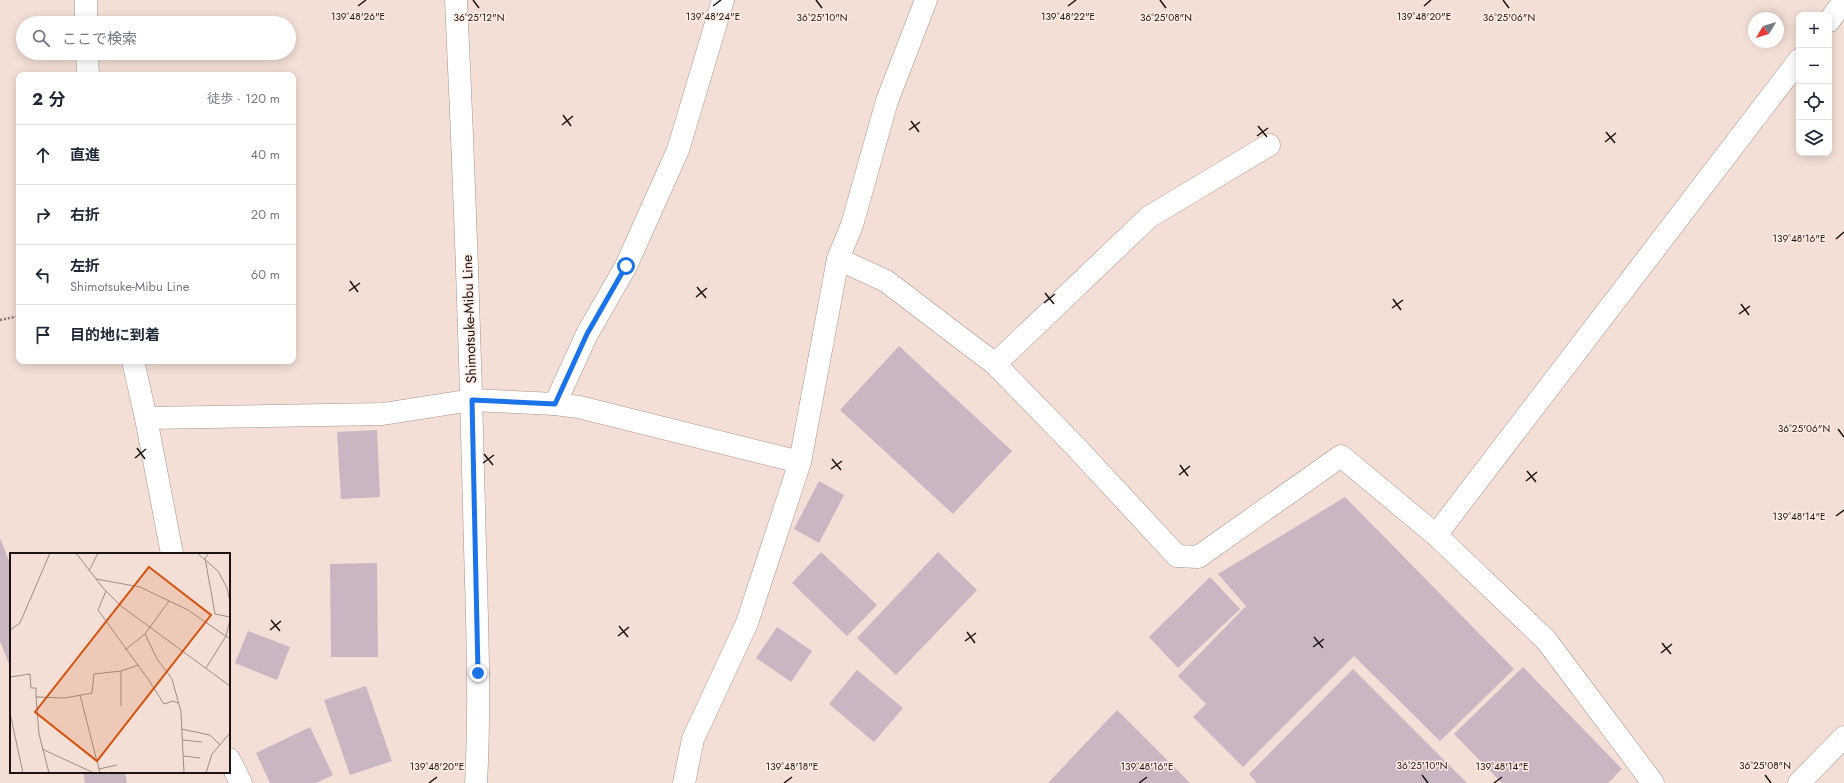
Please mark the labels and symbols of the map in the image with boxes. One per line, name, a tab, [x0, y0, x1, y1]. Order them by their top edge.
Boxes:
text: 139°48'26"E	[331, 9, 385, 24]
text: 139°48'24"E	[686, 9, 740, 24]
text: 139°48'22"E	[1041, 9, 1095, 24]
text: 139°48'20"E	[1397, 9, 1451, 24]
text: 36°25'12"N	[454, 10, 504, 25]
text: 36°25'10"N	[796, 10, 848, 25]
text: 36°25'08"N	[1140, 10, 1192, 25]
text: 36°25'06"N	[1483, 10, 1535, 25]
north arrow	[1748, 12, 1784, 48]
text: 139°48'16"E	[1772, 231, 1826, 246]
street label: Shimotsuke-Mibu Line	[457, 254, 481, 384]
route start	[617, 257, 635, 275]
text: 36°25'06"N	[1778, 421, 1830, 436]
text: 139°48'14"E	[1772, 509, 1826, 524]
inset map	[10, 553, 230, 773]
route end	[469, 664, 487, 682]
text: 36°25'10"N	[1396, 758, 1448, 773]
text: 36°25'08"N	[1739, 758, 1791, 773]
text: 139°48'20"E	[410, 759, 464, 774]
text: 139°48'18"E	[766, 759, 818, 774]
text: 139°48'16"E	[1120, 759, 1174, 774]
text: 139°48'14"E	[1475, 759, 1529, 774]

